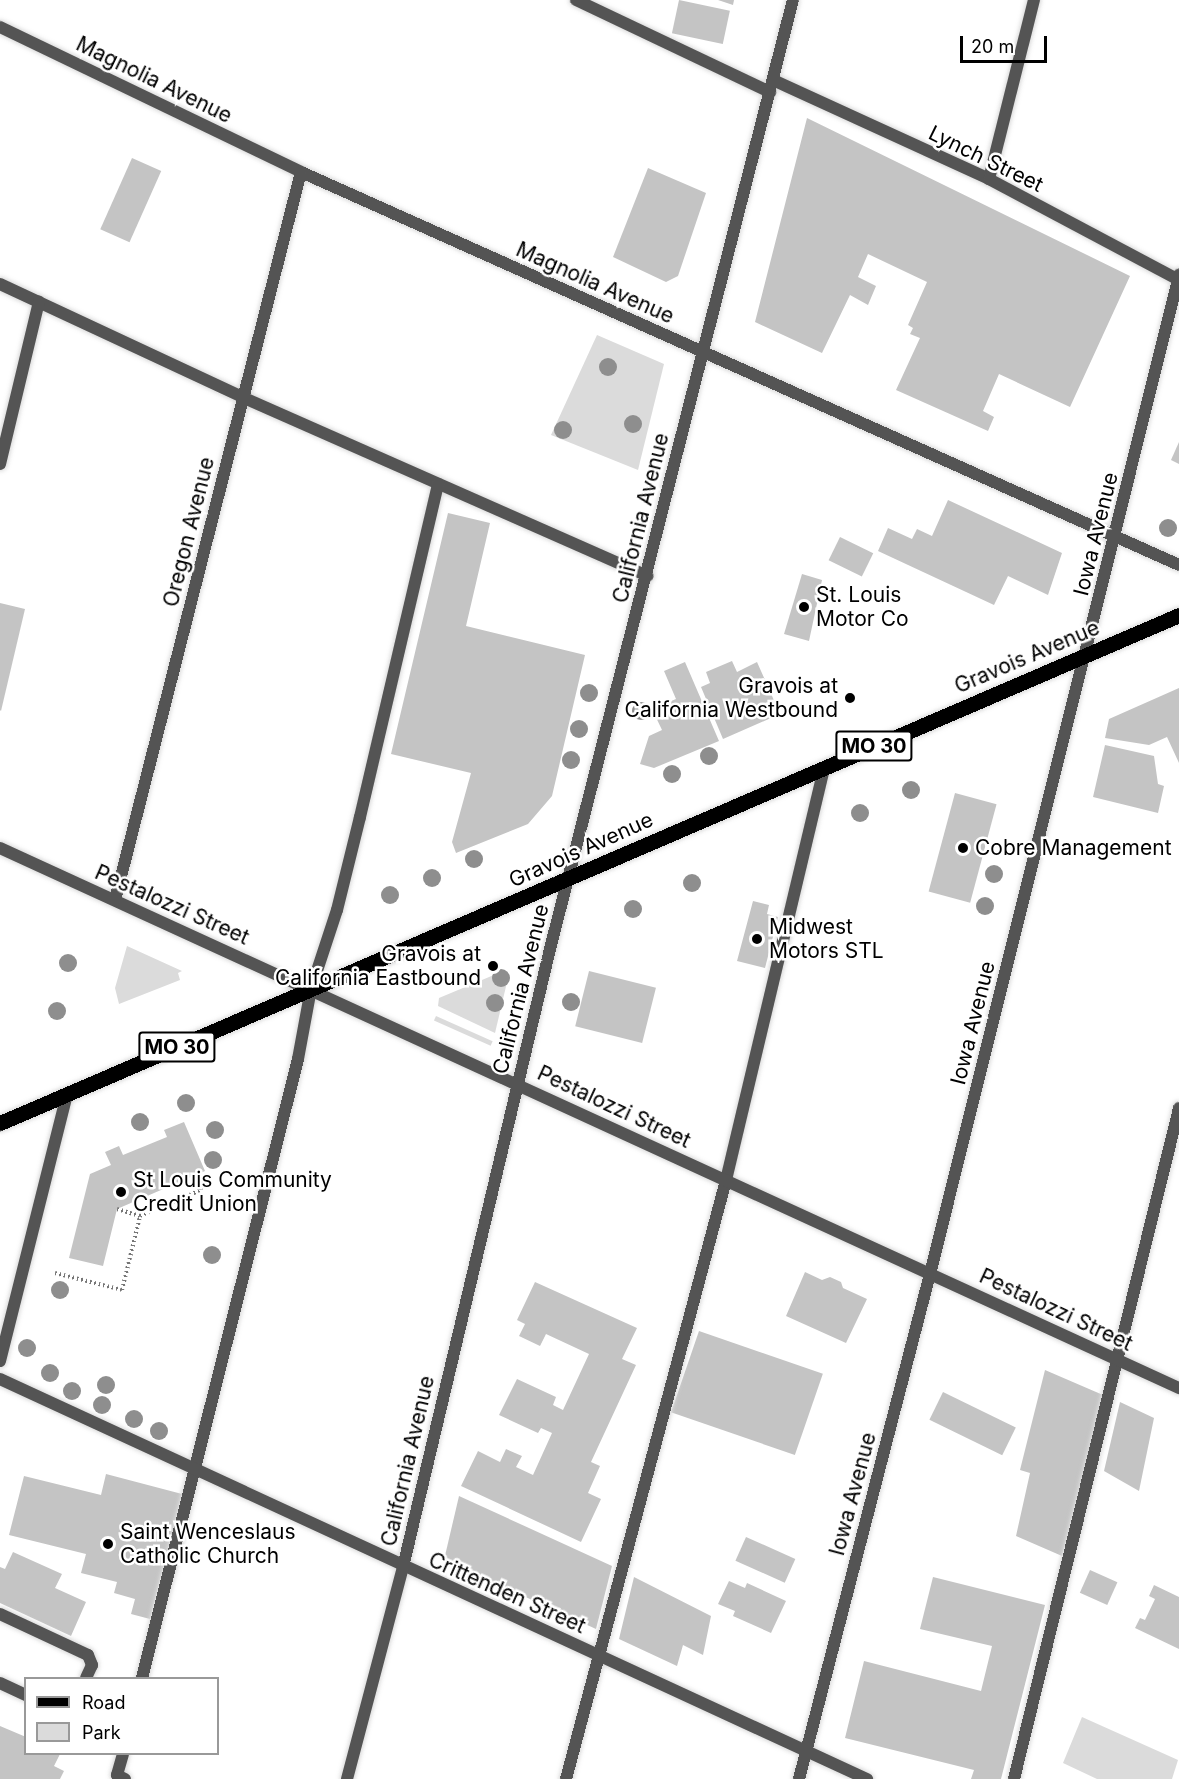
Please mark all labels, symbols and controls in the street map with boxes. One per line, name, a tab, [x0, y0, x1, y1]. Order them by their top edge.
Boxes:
scale bar	[963, 24, 1050, 62]
street label: Magnolia Avenue	[72, 31, 236, 129]
text: 20 m	[971, 36, 1014, 57]
street label: Lynch Street	[925, 120, 1047, 198]
street label: Magnolia Avenue	[512, 237, 678, 329]
street label: California Avenue	[608, 430, 674, 606]
street label: Oregon Avenue	[158, 455, 220, 609]
street label: Iowa Avenue	[1068, 470, 1124, 598]
place label: St. Louis Motor Co	[816, 582, 909, 632]
marker: St. Louis Motor Co	[797, 600, 811, 614]
street label: Gravois Avenue	[951, 615, 1103, 699]
place label: Gravois at California Westbound	[625, 673, 838, 723]
marker: Gravois at California Westbound	[843, 691, 857, 705]
road number: MO 30	[835, 729, 913, 763]
street label: Gravois Avenue	[505, 807, 657, 893]
place label: Cobre Management	[975, 835, 1171, 861]
marker: Cobre Management	[956, 841, 970, 855]
street label: Pestalozzi Street	[91, 860, 253, 950]
street label: California Avenue	[488, 901, 554, 1077]
place label: Midwest Motors STL	[769, 914, 884, 964]
marker: Midwest Motors STL	[750, 932, 764, 946]
place label: Gravois at California Eastbound	[275, 941, 481, 991]
marker: Gravois at California Eastbound	[486, 959, 500, 973]
street label: Iowa Avenue	[945, 959, 1001, 1087]
road number: MO 30	[138, 1030, 216, 1064]
street label: Pestalozzi Street	[533, 1060, 695, 1154]
place label: St Louis Community Credit Union	[133, 1167, 332, 1217]
marker: St Louis Community Credit Union	[114, 1185, 128, 1199]
street label: Pestalozzi Street	[975, 1263, 1137, 1357]
street label: California Avenue	[376, 1373, 440, 1549]
street label: Iowa Avenue	[824, 1430, 882, 1558]
place label: Saint Wenceslaus Catholic Church	[120, 1519, 296, 1569]
marker: Saint Wenceslaus Catholic Church	[101, 1537, 115, 1551]
street label: Crittenden Street	[425, 1547, 589, 1639]
legend	[24, 1677, 219, 1755]
text: Road	[82, 1692, 125, 1713]
text: Park	[82, 1722, 121, 1743]

